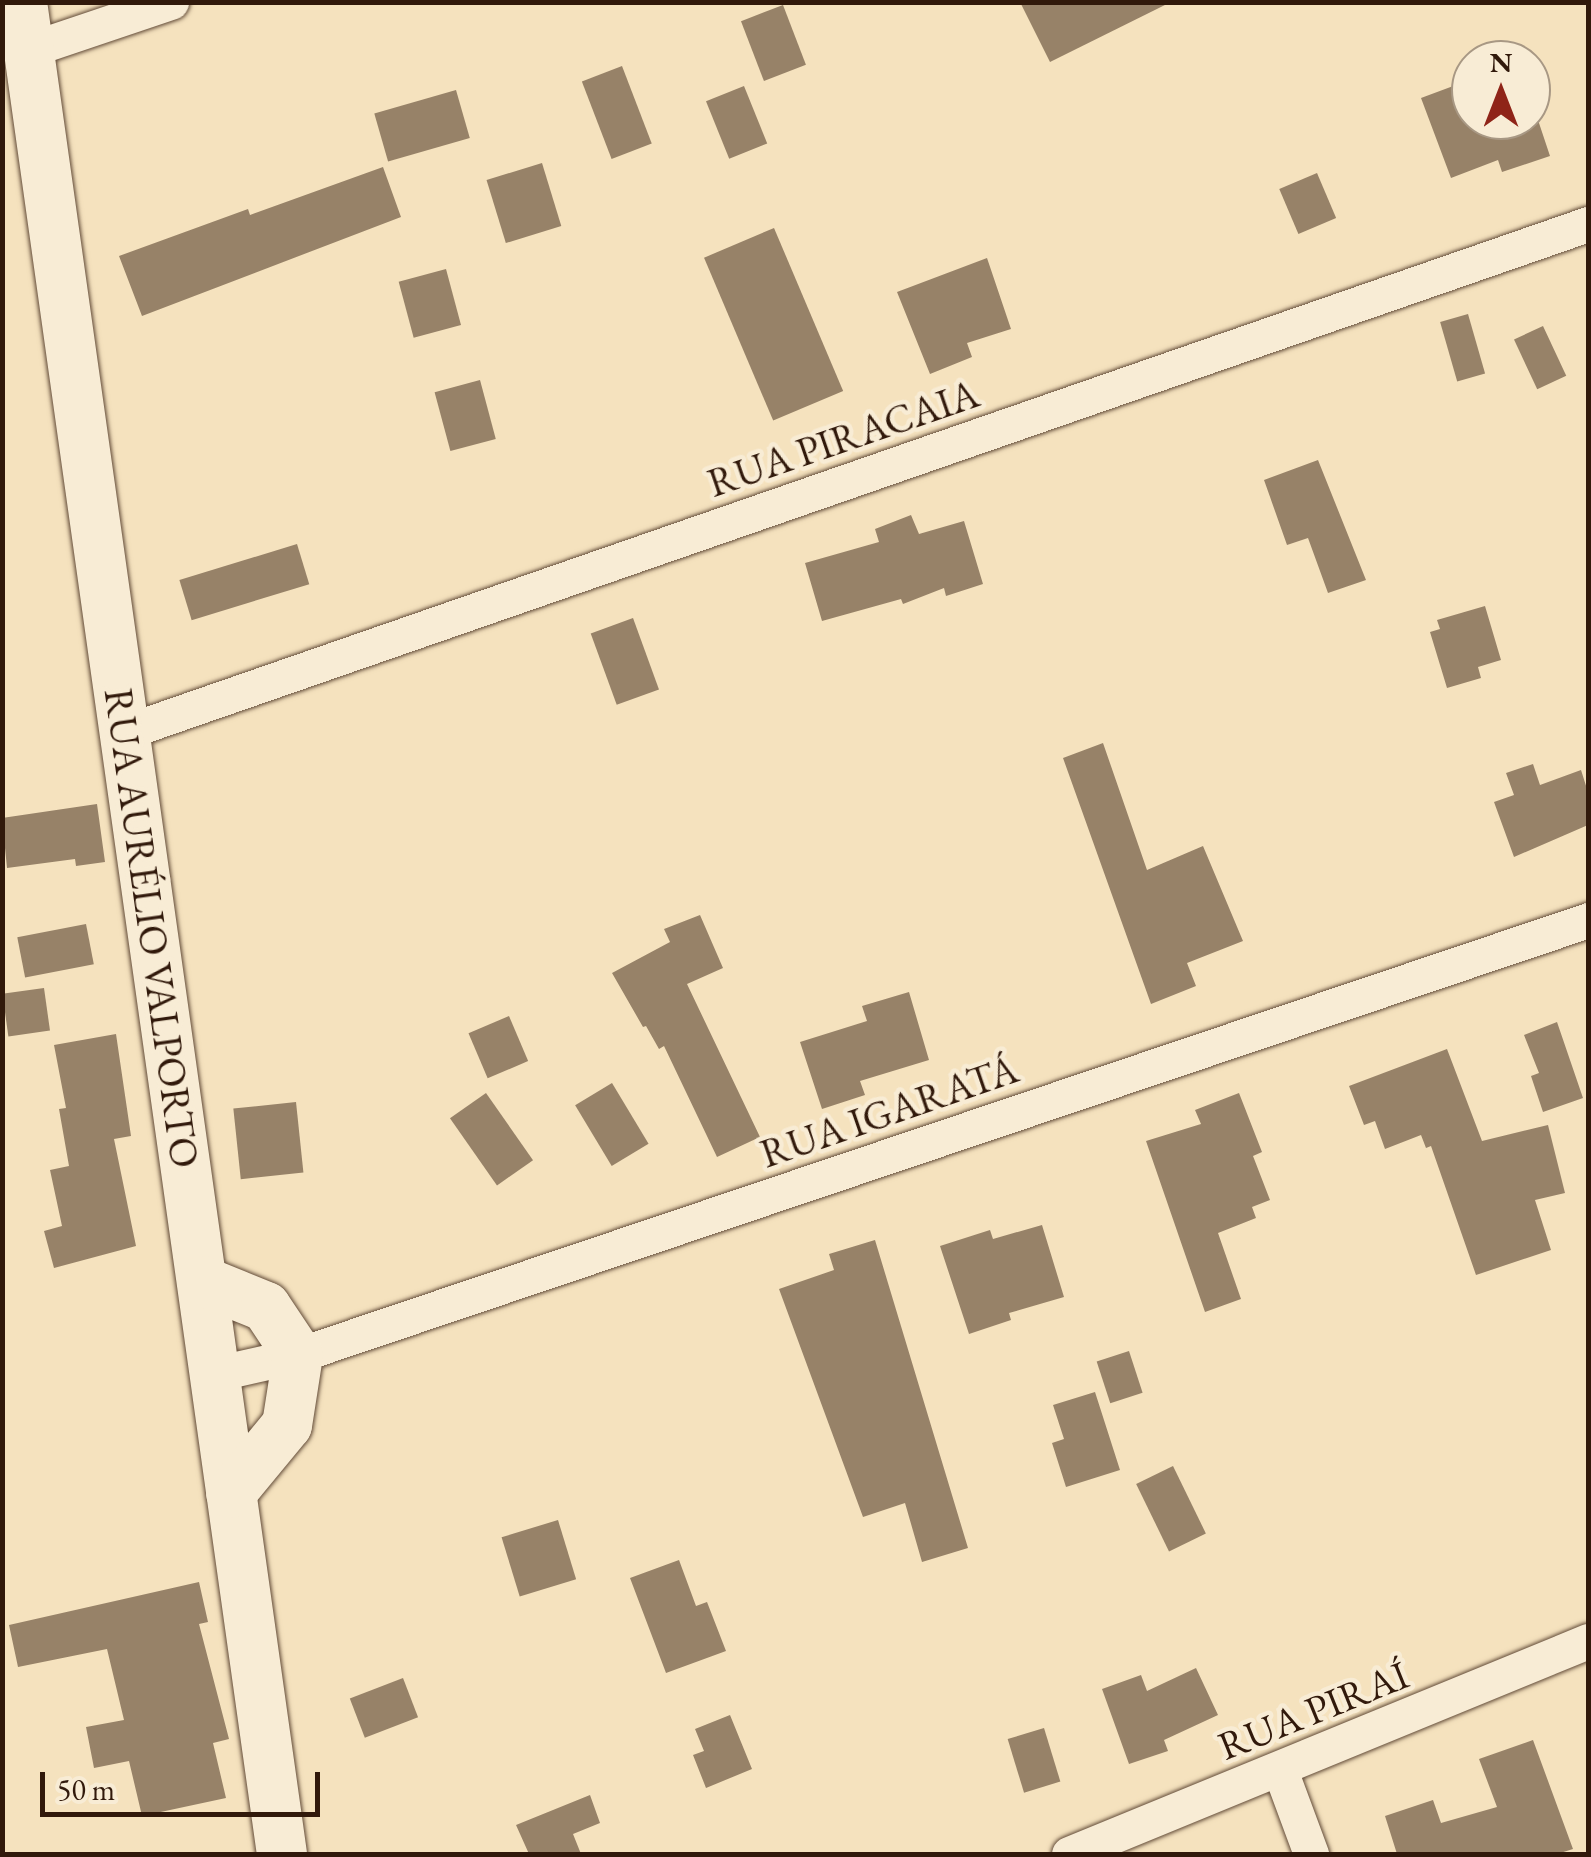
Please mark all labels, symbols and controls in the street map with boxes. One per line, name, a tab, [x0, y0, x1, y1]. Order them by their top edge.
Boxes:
north arrow	[1451, 40, 1551, 140]
text: N	[1490, 44, 1512, 80]
street label: RUA PIRACAIA	[701, 369, 985, 507]
street label: RUA AURÉLIO VALPORTO	[95, 685, 209, 1171]
street label: RUA IGARATÁ	[754, 1044, 1024, 1178]
street label: RUA PIRAÍ	[1211, 1650, 1415, 1770]
scale bar	[45, 1752, 325, 1814]
text: 50 m	[57, 1770, 115, 1809]

